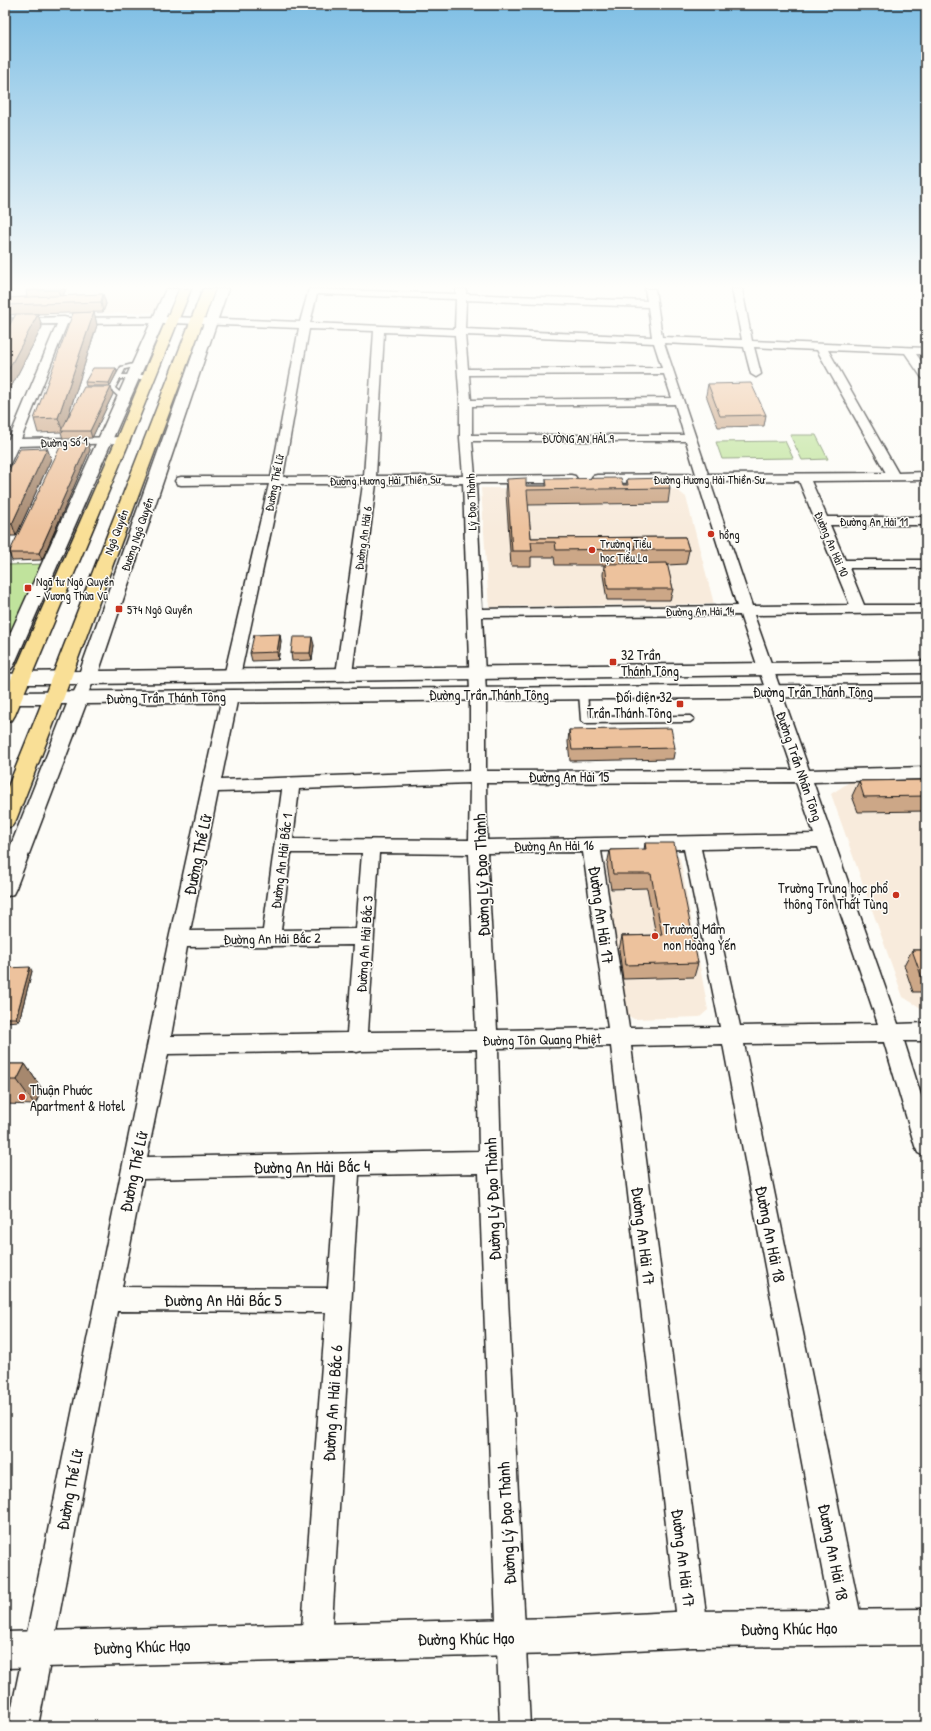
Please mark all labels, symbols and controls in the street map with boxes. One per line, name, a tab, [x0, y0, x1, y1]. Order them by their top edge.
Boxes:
street label: ĐƯỜNG AN HẢl 9	[542, 430, 614, 447]
street label: Đường Số 1	[40, 433, 88, 451]
street label: Đường Thế Lữ	[260, 452, 288, 513]
street label: Đường Hương Hải Thiền Sư	[329, 471, 442, 489]
street label: Đường Hương Hải Thiền Sư	[654, 471, 766, 488]
street label: Lý Đạo Thành	[462, 473, 480, 531]
street label: Đường Ngô Quyền	[116, 495, 158, 573]
street label: Đường An Hải 6	[350, 505, 376, 571]
street label: Ngô Quyền	[100, 507, 132, 557]
street label: Đường An Hải 10	[811, 509, 853, 579]
street label: Đường An Hải 11	[840, 513, 908, 530]
place label: hồng	[719, 526, 740, 543]
marker: hồng	[706, 529, 716, 539]
place label: Trường Tiểu học Tiểu La	[600, 535, 651, 566]
marker: Trường Tiểu học Tiểu La	[587, 545, 597, 555]
place label: Ngã tư Ngô Quyền - Vương Thừa Vũ	[36, 573, 114, 604]
marker: Ngã tư Ngô Quyền - Vương Thừa Vũ	[23, 583, 33, 593]
place label: 574 Ngô Quyền	[127, 601, 193, 618]
street label: Đường An Hải 14	[666, 602, 735, 620]
marker: 574 Ngô Quyền	[114, 604, 124, 614]
place label: 32 Trần Thánh Tông	[621, 645, 679, 681]
marker: 32 Trần Thánh Tông	[608, 657, 618, 667]
street label: Đường Trần Thánh Tông	[753, 682, 873, 702]
street label: Đường Trần Thánh Tông	[429, 685, 549, 705]
street label: Đường Trần Thánh Tông	[106, 686, 226, 709]
place label: Đối diện 32 Trần Thánh Tông	[587, 687, 672, 723]
marker: Đối diện 32 Trần Thánh Tông	[675, 699, 685, 709]
street label: Đường Trần Nhân Tông	[771, 709, 828, 824]
street label: Đường An Hải 15	[529, 767, 609, 787]
street label: Đường Thế Lữ	[177, 812, 217, 897]
street label: Đường An Hải Bắc 1	[266, 812, 297, 910]
street label: Đường Lý Đạo Thành	[467, 813, 495, 937]
street label: Đường An Hải 16	[514, 835, 595, 856]
street label: Đường An Hải 17	[584, 864, 620, 966]
place label: Trường Trung học phổ thông Tôn Thất Tùng	[778, 878, 888, 914]
marker: Trường Trung học phổ thông Tôn Thất Tùng	[891, 890, 901, 900]
street label: Đường An Hải Bắc 3	[351, 895, 378, 993]
place label: Trường Mầm non Hoàng Yến	[663, 919, 736, 955]
street label: Đường An Hải Bắc 2	[223, 928, 321, 949]
marker: Trường Mầm non Hoàng Yến	[650, 931, 660, 941]
street label: Đường Tôn Quang Phiệt	[483, 1028, 602, 1051]
place label: Thuận Phước Apartment & Hotel	[30, 1080, 125, 1116]
marker: Thuận Phước Apartment & Hotel	[17, 1092, 27, 1102]
street label: Đường Thế Lữ	[113, 1129, 153, 1214]
street label: Đường Lý Đạo Thành	[478, 1137, 506, 1261]
street label: Đường An Hải Bắc 4	[254, 1153, 370, 1179]
street label: Đường An Hải 18	[750, 1184, 792, 1284]
street label: Đường An Hải 17	[627, 1185, 661, 1287]
street label: Đường An Hải Bắc 5	[164, 1288, 282, 1311]
street label: Đường An Hải Bắc 6	[316, 1344, 348, 1462]
street label: Đường Thế Lữ	[50, 1447, 88, 1532]
street label: Đường Lý Đạo Thành	[491, 1461, 521, 1585]
street label: Đường An Hải 18	[813, 1502, 855, 1602]
street label: Đường An Hải 17	[667, 1507, 701, 1609]
street label: Đường Khúc Hạo	[740, 1616, 838, 1640]
street label: Đường Khúc Hạo	[417, 1626, 515, 1650]
street label: Đường Khúc Hạo	[93, 1633, 191, 1659]

